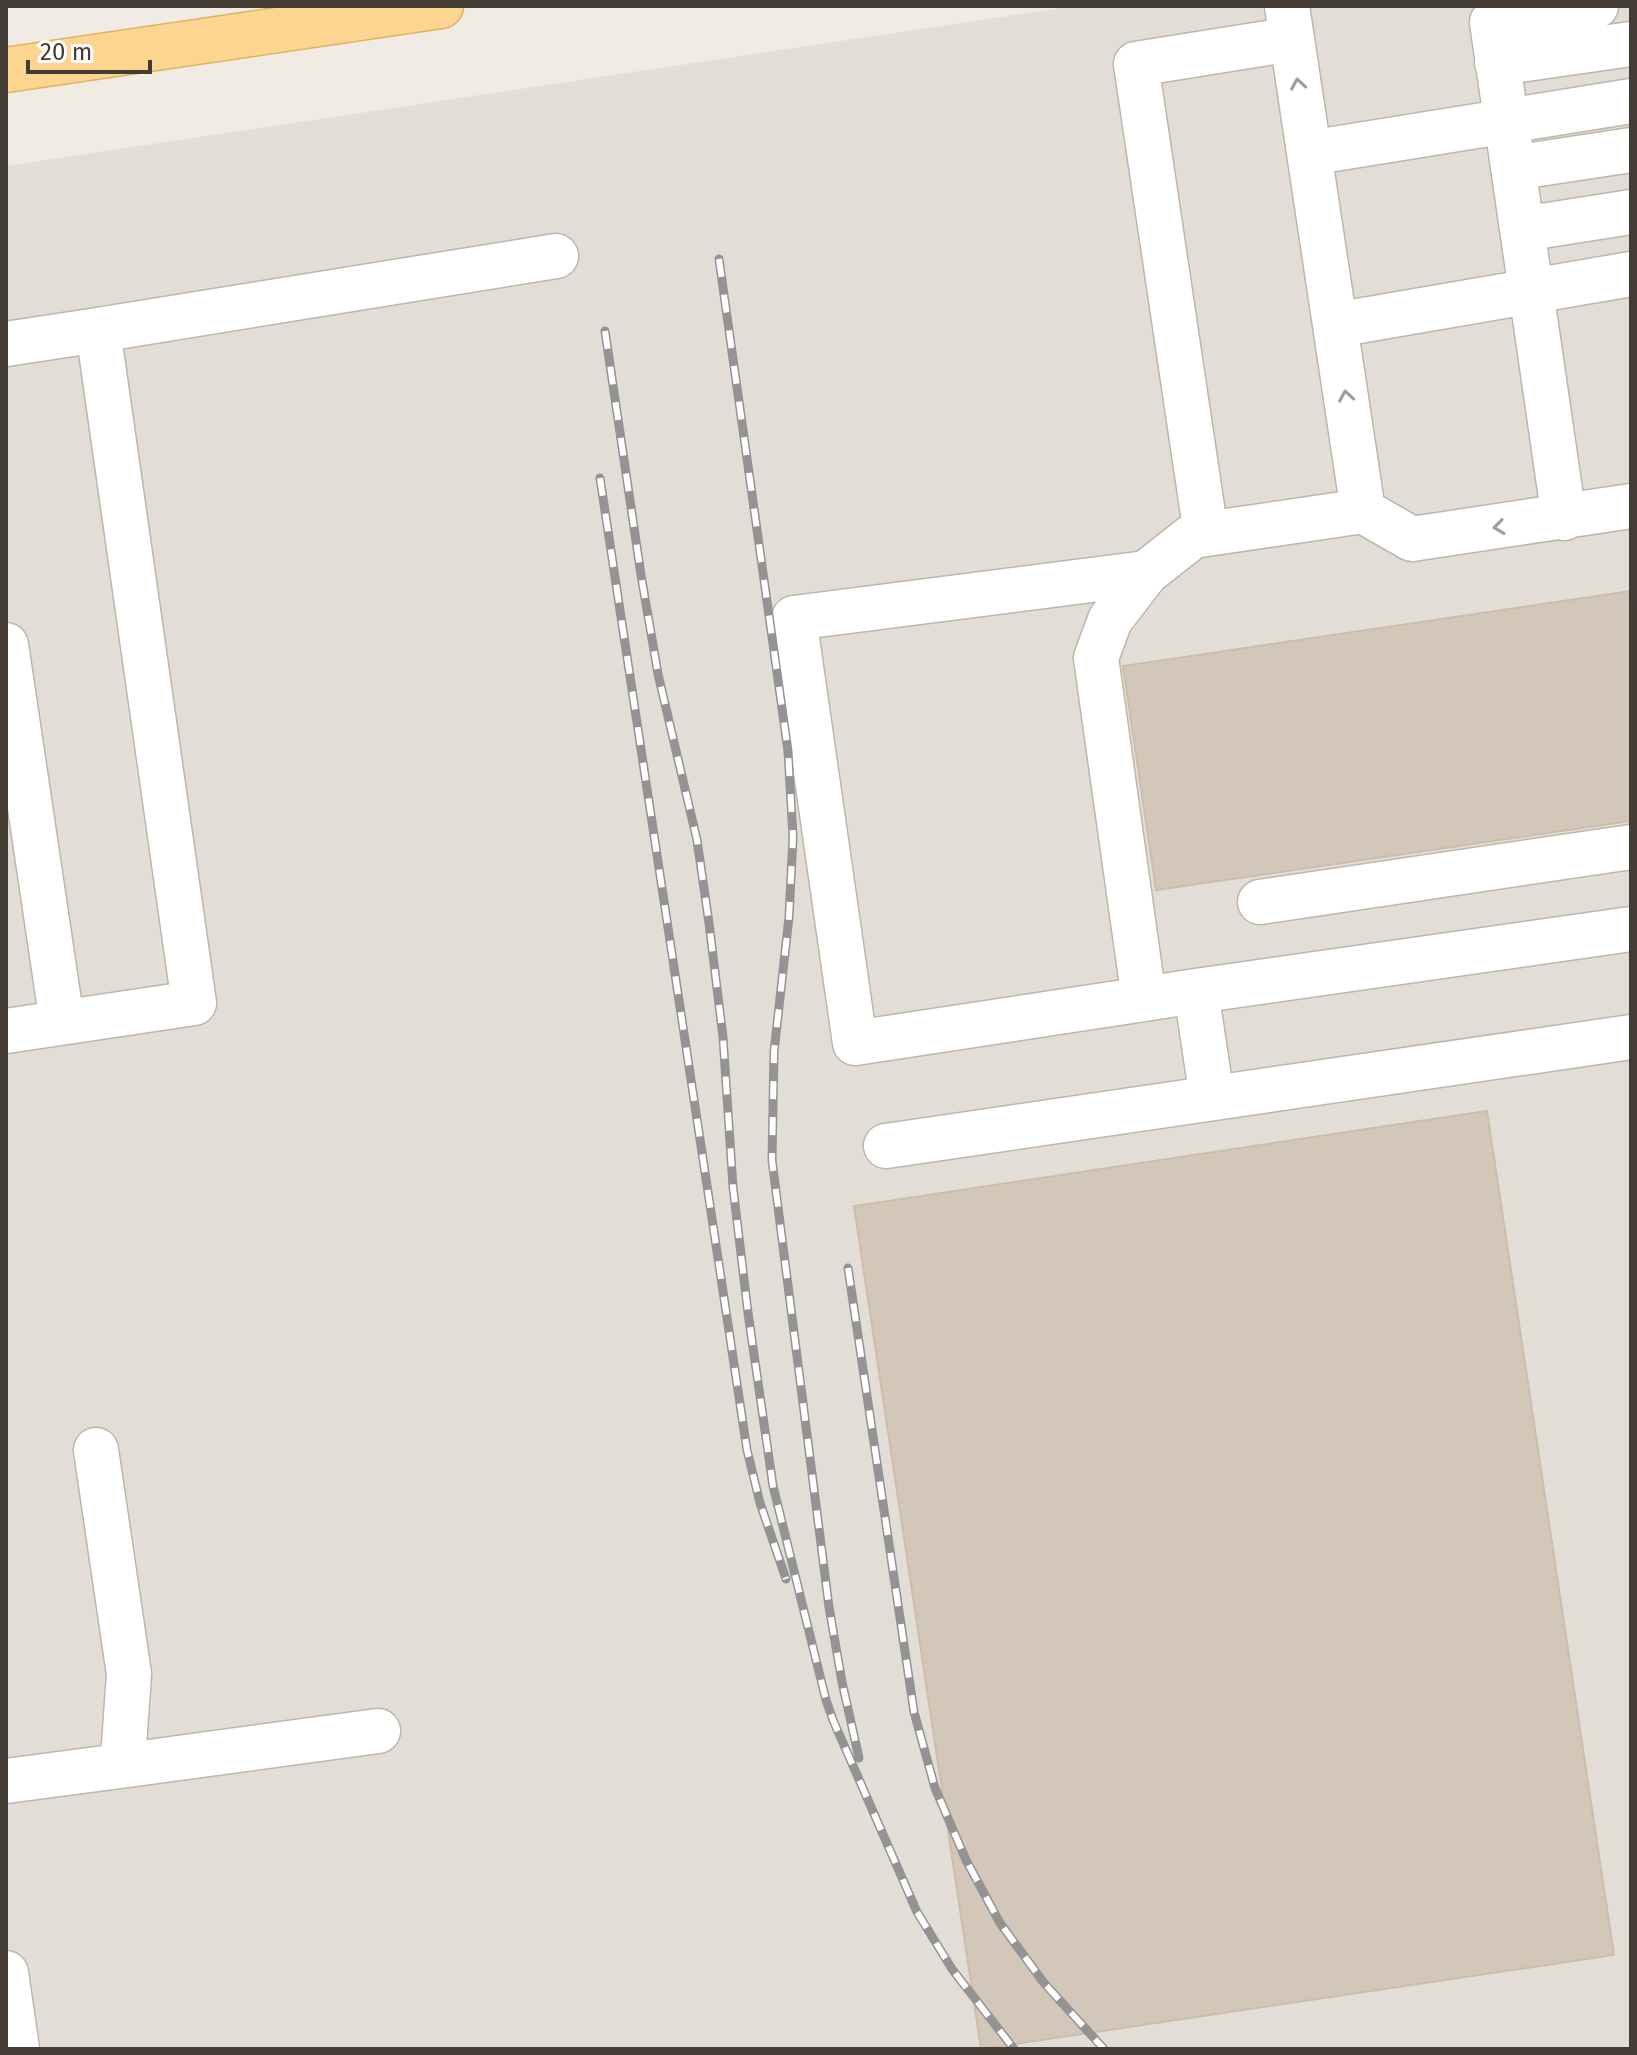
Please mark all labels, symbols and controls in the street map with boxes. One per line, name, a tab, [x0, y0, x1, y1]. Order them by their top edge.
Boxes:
scale bar	[28, 24, 150, 74]
text: 20 m	[40, 38, 92, 66]
one-way arrow	[1290, 77, 1307, 90]
one-way arrow	[1338, 389, 1355, 403]
one-way arrow	[1492, 518, 1505, 535]

